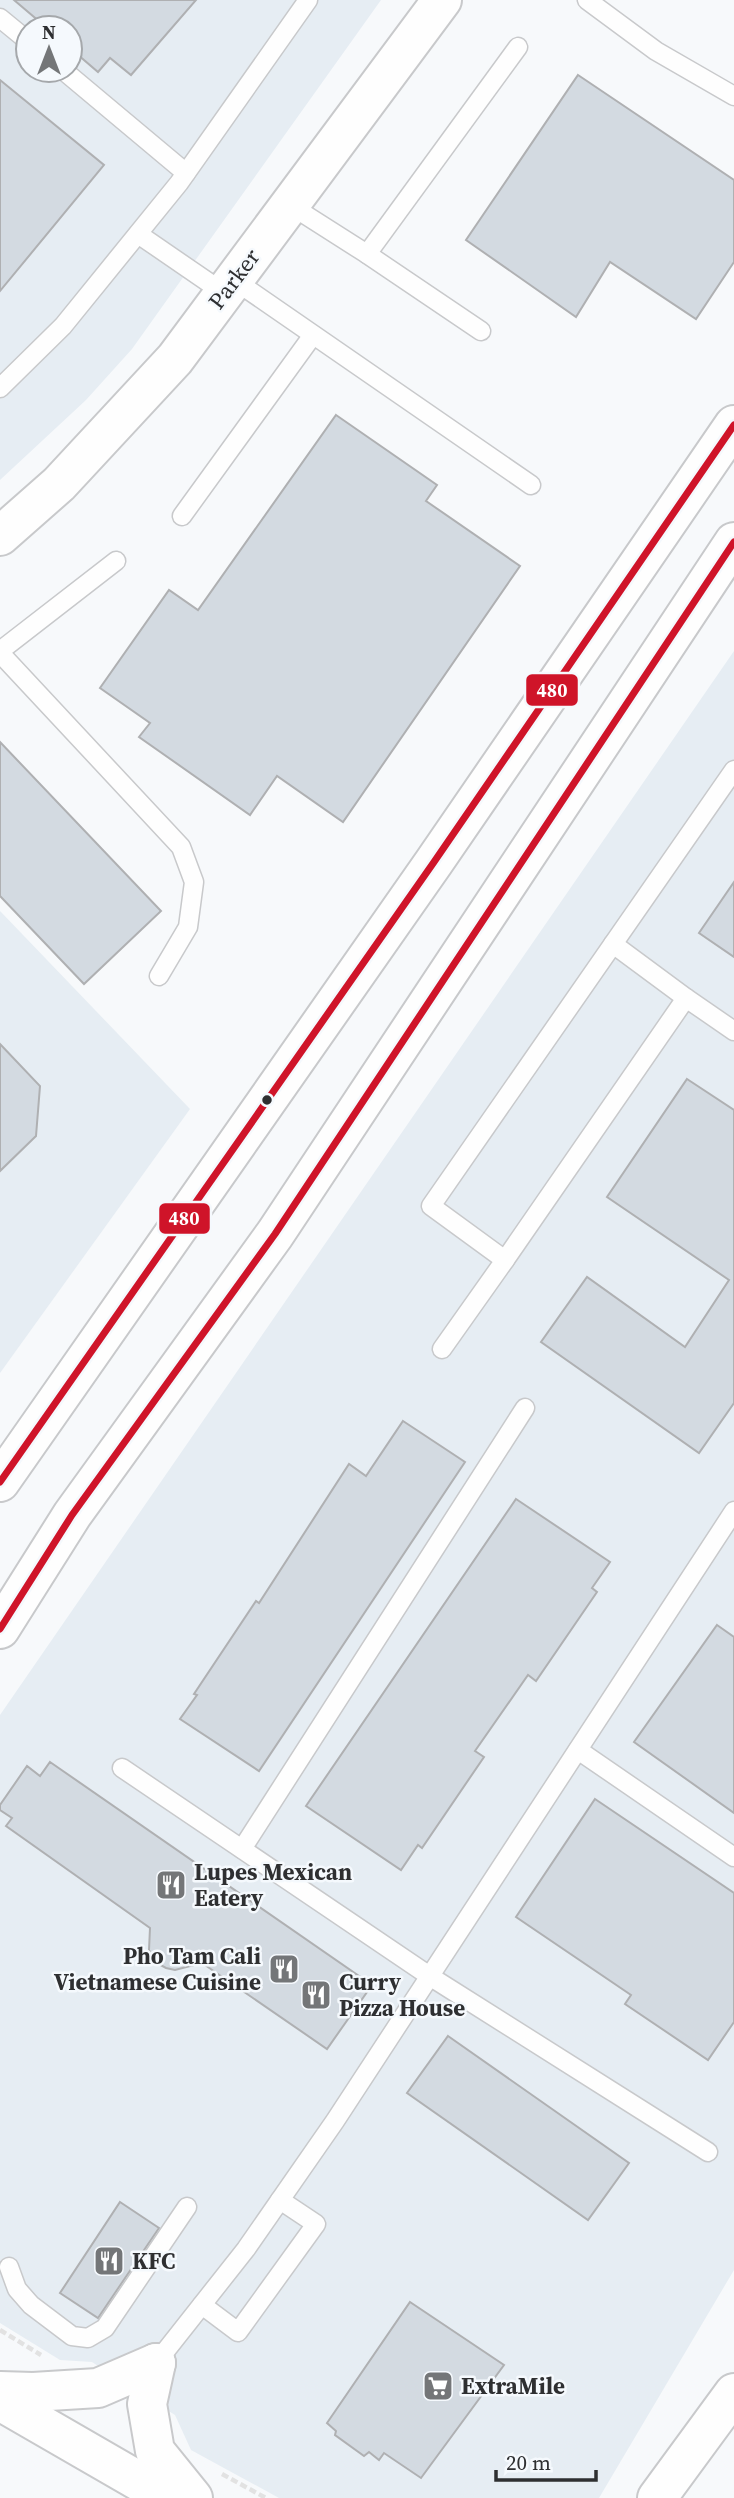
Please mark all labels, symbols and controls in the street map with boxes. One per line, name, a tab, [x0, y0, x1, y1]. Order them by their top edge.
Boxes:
north arrow	[14, 14, 84, 84]
text: N	[42, 19, 56, 45]
street label: Parker	[201, 242, 267, 316]
line badge: 480	[525, 673, 579, 707]
text: 480	[537, 677, 567, 703]
unlabelled marker	[260, 1093, 274, 1107]
line badge: 480	[158, 1202, 211, 1235]
text: 480	[169, 1205, 199, 1231]
place label: Lupes Mexican Eatery	[194, 1856, 352, 1914]
restaurant icon: Lupes Mexican Eatery	[154, 1868, 188, 1902]
place label: Pho Tam Cali Vietnamese Cuisine	[54, 1940, 261, 1998]
restaurant icon: Pho Tam Cali Vietnamese Cuisine	[267, 1952, 301, 1986]
place label: Curry Pizza House	[339, 1966, 465, 2024]
restaurant icon: Curry Pizza House	[299, 1978, 333, 2012]
restaurant icon: KFC	[92, 2244, 126, 2278]
place label: KFC	[132, 2245, 175, 2277]
supermarket icon: ExtraMile	[421, 2369, 455, 2403]
place label: ExtraMile	[461, 2370, 565, 2402]
scale bar	[496, 2438, 596, 2482]
text: 20 m	[506, 2448, 551, 2477]

